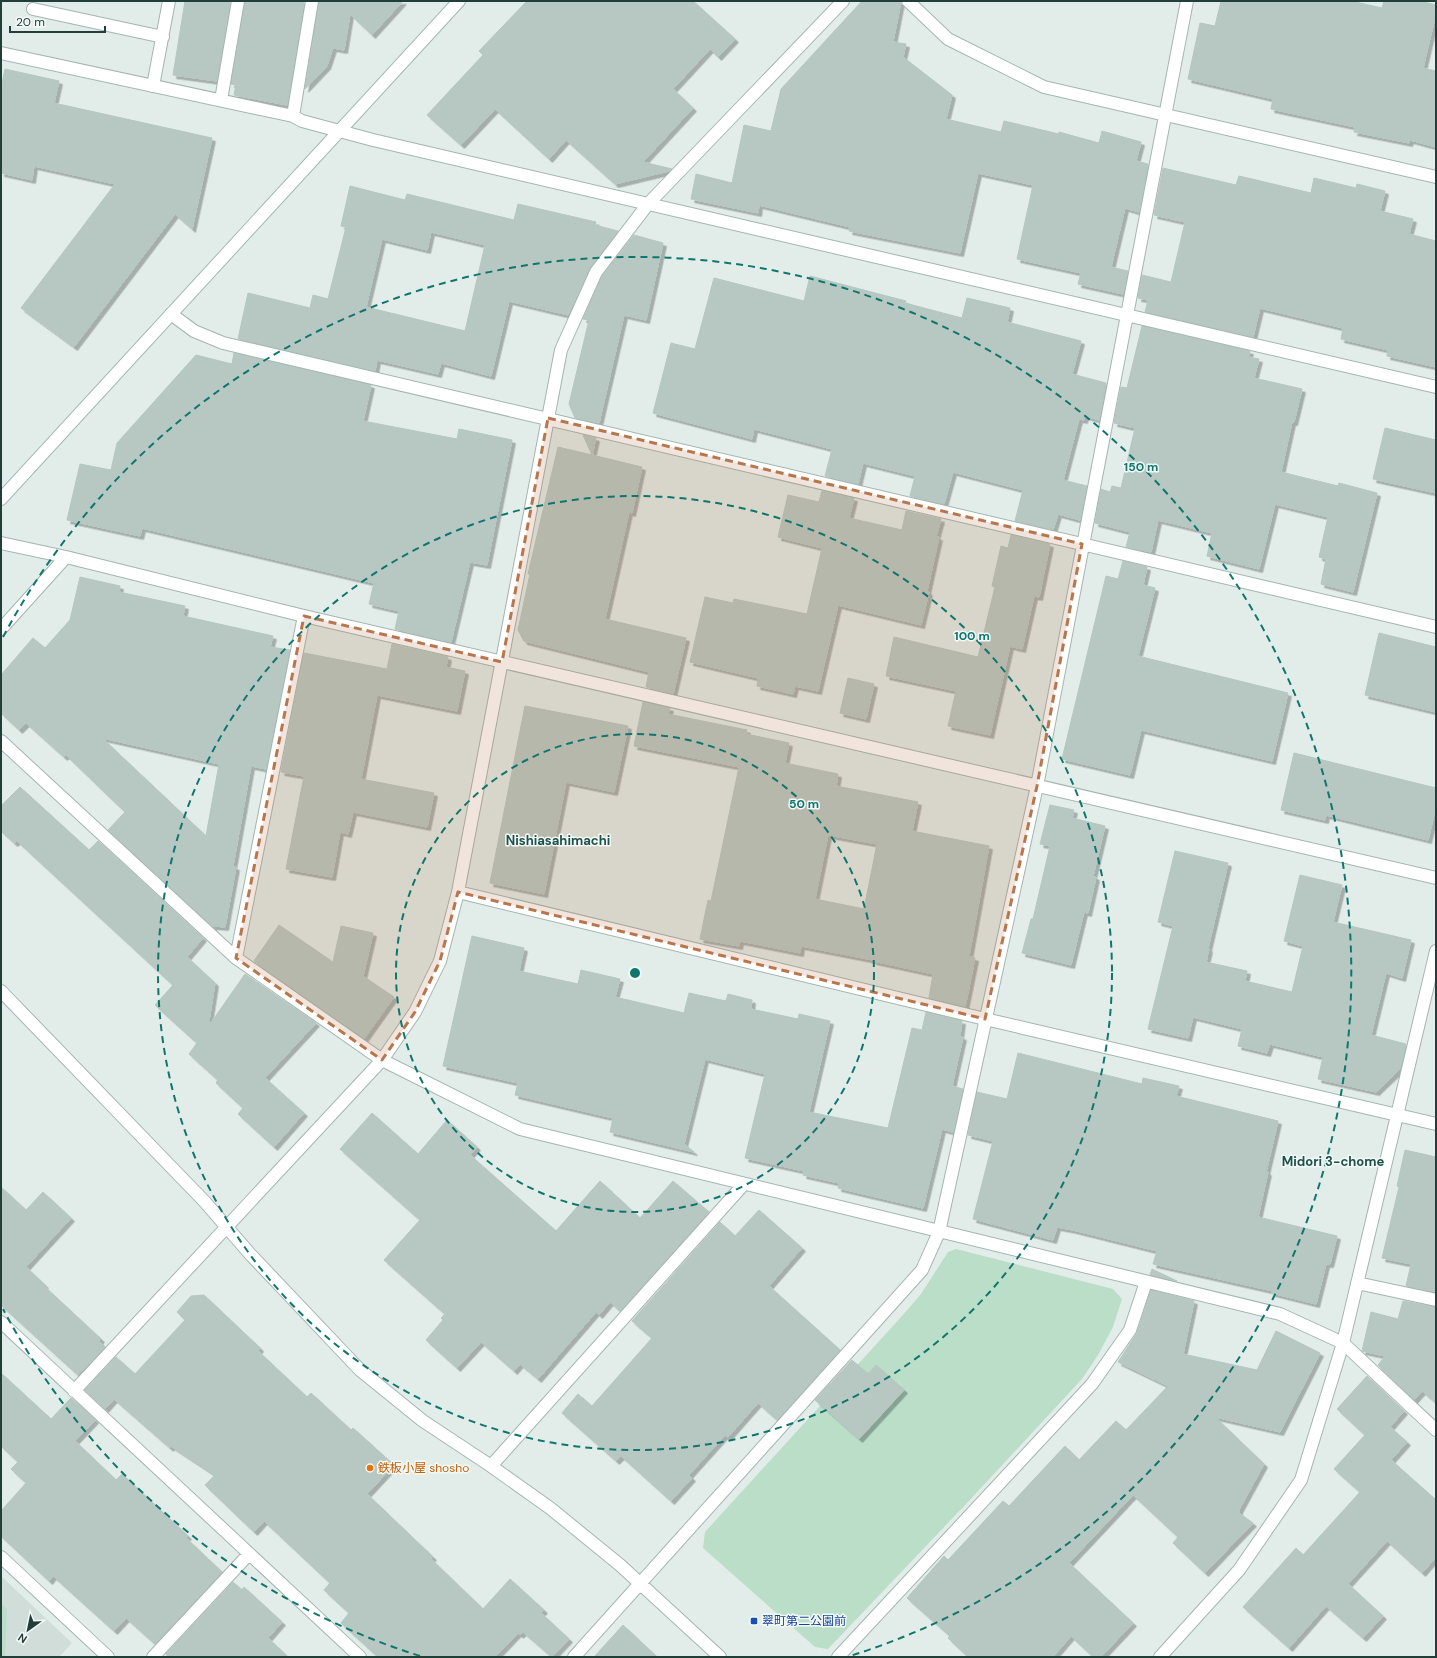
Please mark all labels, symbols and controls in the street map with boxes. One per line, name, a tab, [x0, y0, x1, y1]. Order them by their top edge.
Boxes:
scale bar	[10, 8, 105, 34]
text: 20 m	[16, 14, 45, 30]
text: 150 m	[1124, 459, 1158, 475]
text: 100 m	[954, 628, 990, 644]
text: 50 m	[789, 796, 819, 812]
district label: Nishiasahimachi	[506, 832, 610, 849]
centre of rings	[628, 966, 642, 980]
district label: Midori 3-chome	[1282, 1153, 1385, 1170]
place label: 鉄板小屋 shosho	[378, 1460, 469, 1476]
marker: 鉄板小屋 shosho	[365, 1463, 375, 1473]
north arrow	[8, 1610, 48, 1650]
place label: 翠町第二公園前	[762, 1613, 846, 1629]
marker: 翠町第二公園前	[749, 1616, 759, 1626]
text: N	[15, 1630, 30, 1646]

